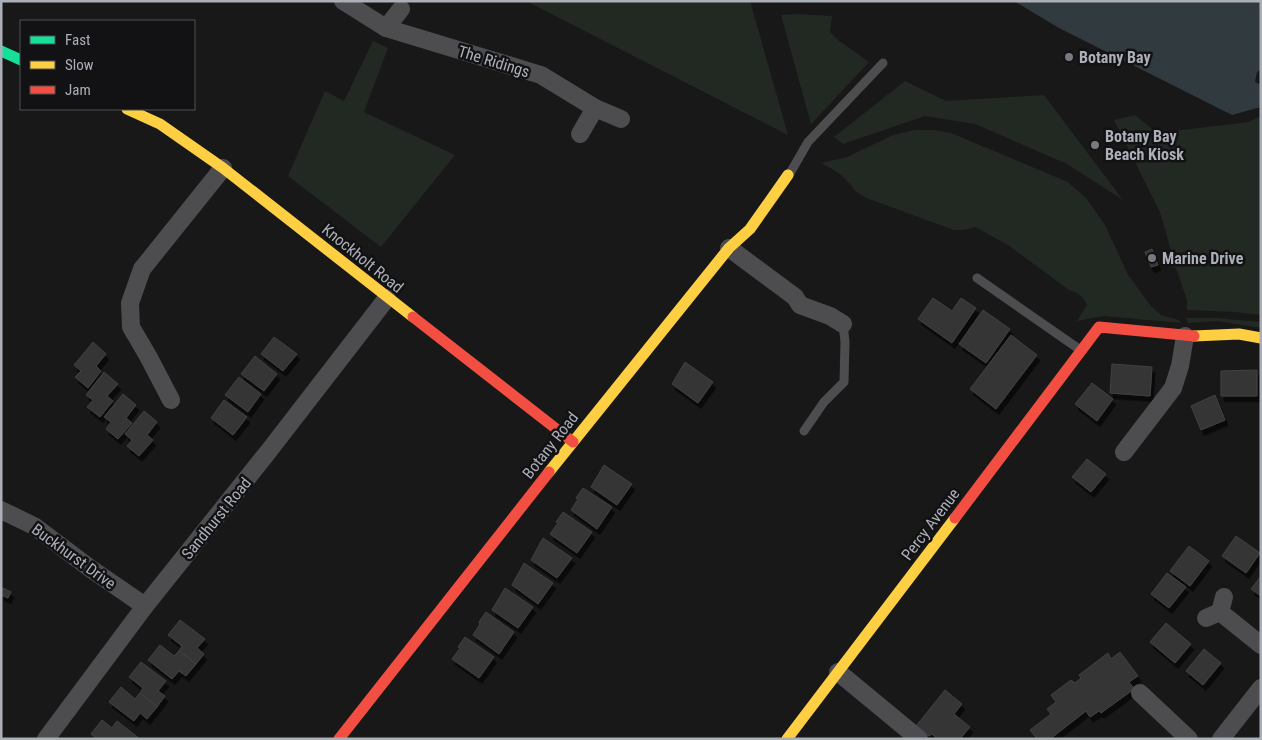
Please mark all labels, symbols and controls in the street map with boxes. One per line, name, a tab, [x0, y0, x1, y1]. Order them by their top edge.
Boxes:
legend	[20, 20, 195, 110]
text: Fast	[65, 31, 90, 49]
street label: The Ridings	[456, 42, 532, 81]
place label: Botany Bay	[1079, 48, 1151, 67]
marker: Botany Bay	[1063, 51, 1075, 63]
text: Slow	[65, 56, 94, 74]
text: Jam	[65, 81, 91, 99]
place label: Botany Bay Beach Kiosk	[1105, 127, 1184, 164]
marker: Botany Bay Beach Kiosk	[1089, 139, 1101, 151]
street label: Knockholt Road	[318, 220, 407, 297]
place label: Marine Drive	[1162, 249, 1244, 268]
marker: Marine Drive	[1146, 252, 1158, 264]
street label: Botany Road	[518, 408, 582, 482]
street label: Sandhurst Road	[178, 474, 255, 563]
street label: Percy Avenue	[897, 485, 963, 564]
street label: Buckhurst Drive	[28, 520, 119, 593]

